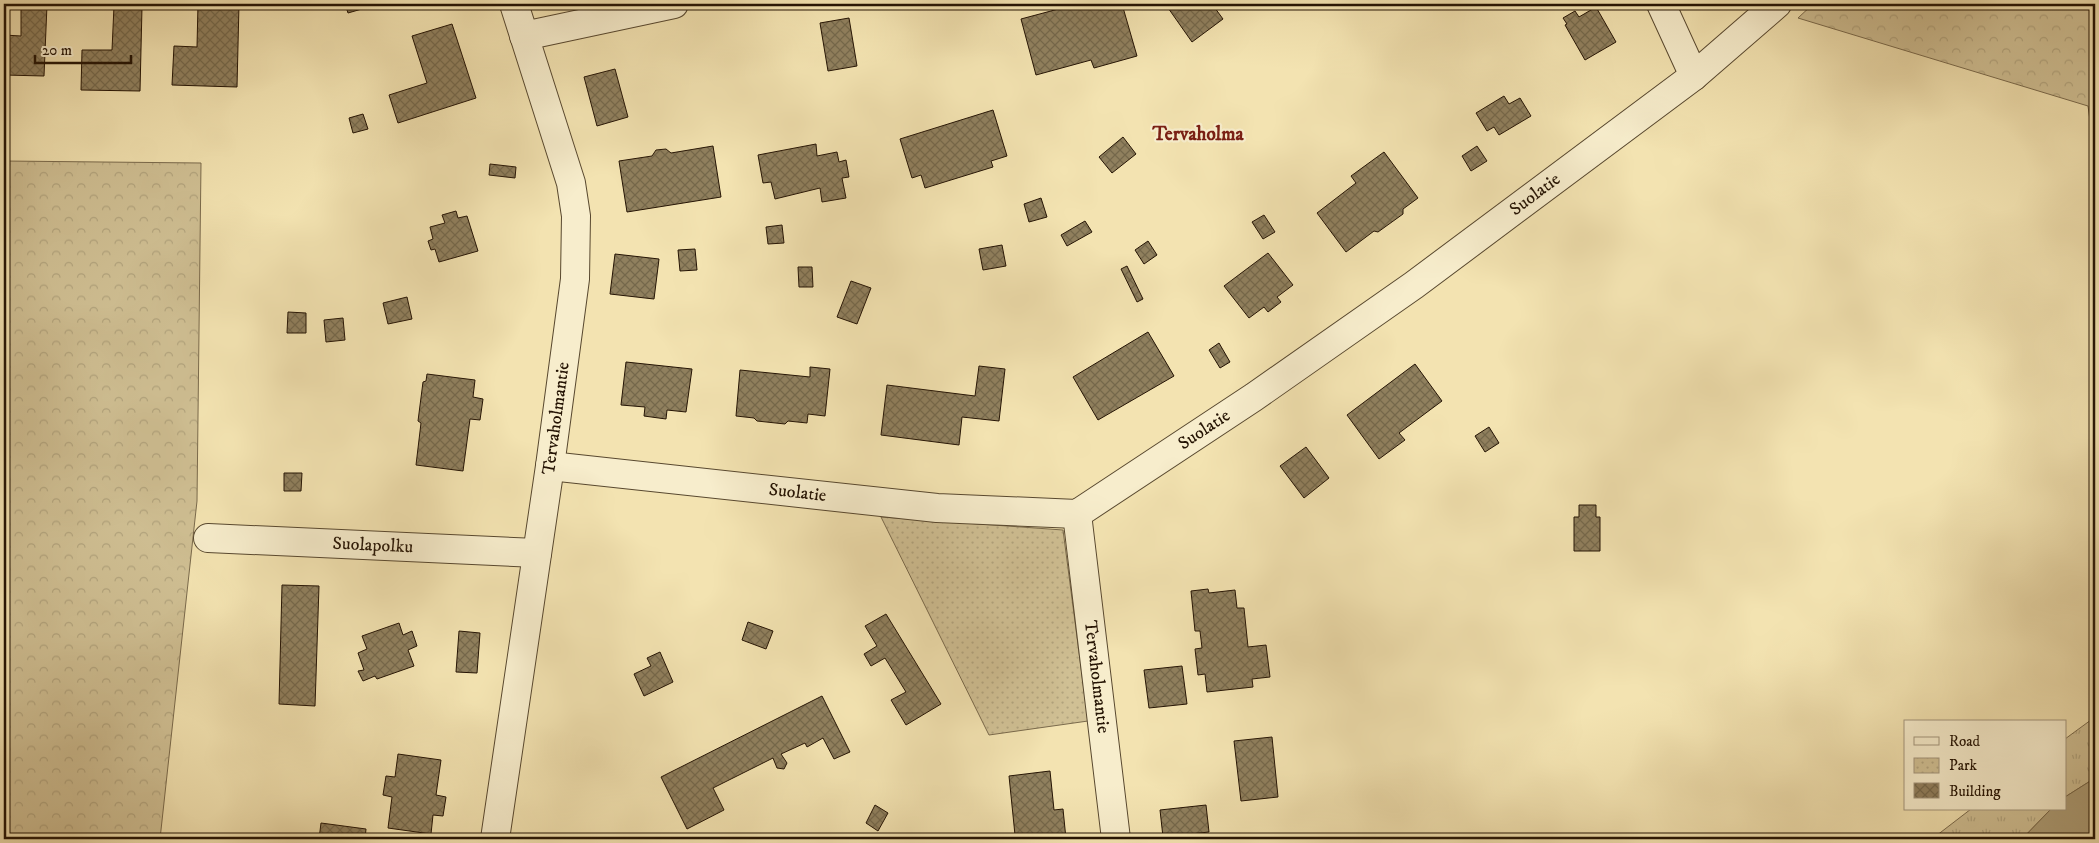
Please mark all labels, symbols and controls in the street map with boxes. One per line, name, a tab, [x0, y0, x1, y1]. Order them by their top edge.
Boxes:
scale bar	[35, 32, 131, 64]
text: 20 m	[42, 41, 72, 60]
district label: Tervaholma	[1151, 123, 1245, 146]
street label: Suolatie	[1505, 169, 1565, 221]
street label: Tervaholmantie	[538, 361, 575, 476]
street label: Suolatie	[1174, 405, 1234, 455]
street label: Suolatie	[768, 479, 827, 507]
street label: Suolapolku	[332, 533, 414, 558]
street label: Tervaholmantie	[1079, 619, 1114, 735]
legend	[1904, 720, 2066, 810]
text: Road	[1949, 732, 1981, 751]
text: Park	[1949, 756, 1978, 775]
text: Building	[1949, 782, 2001, 801]

